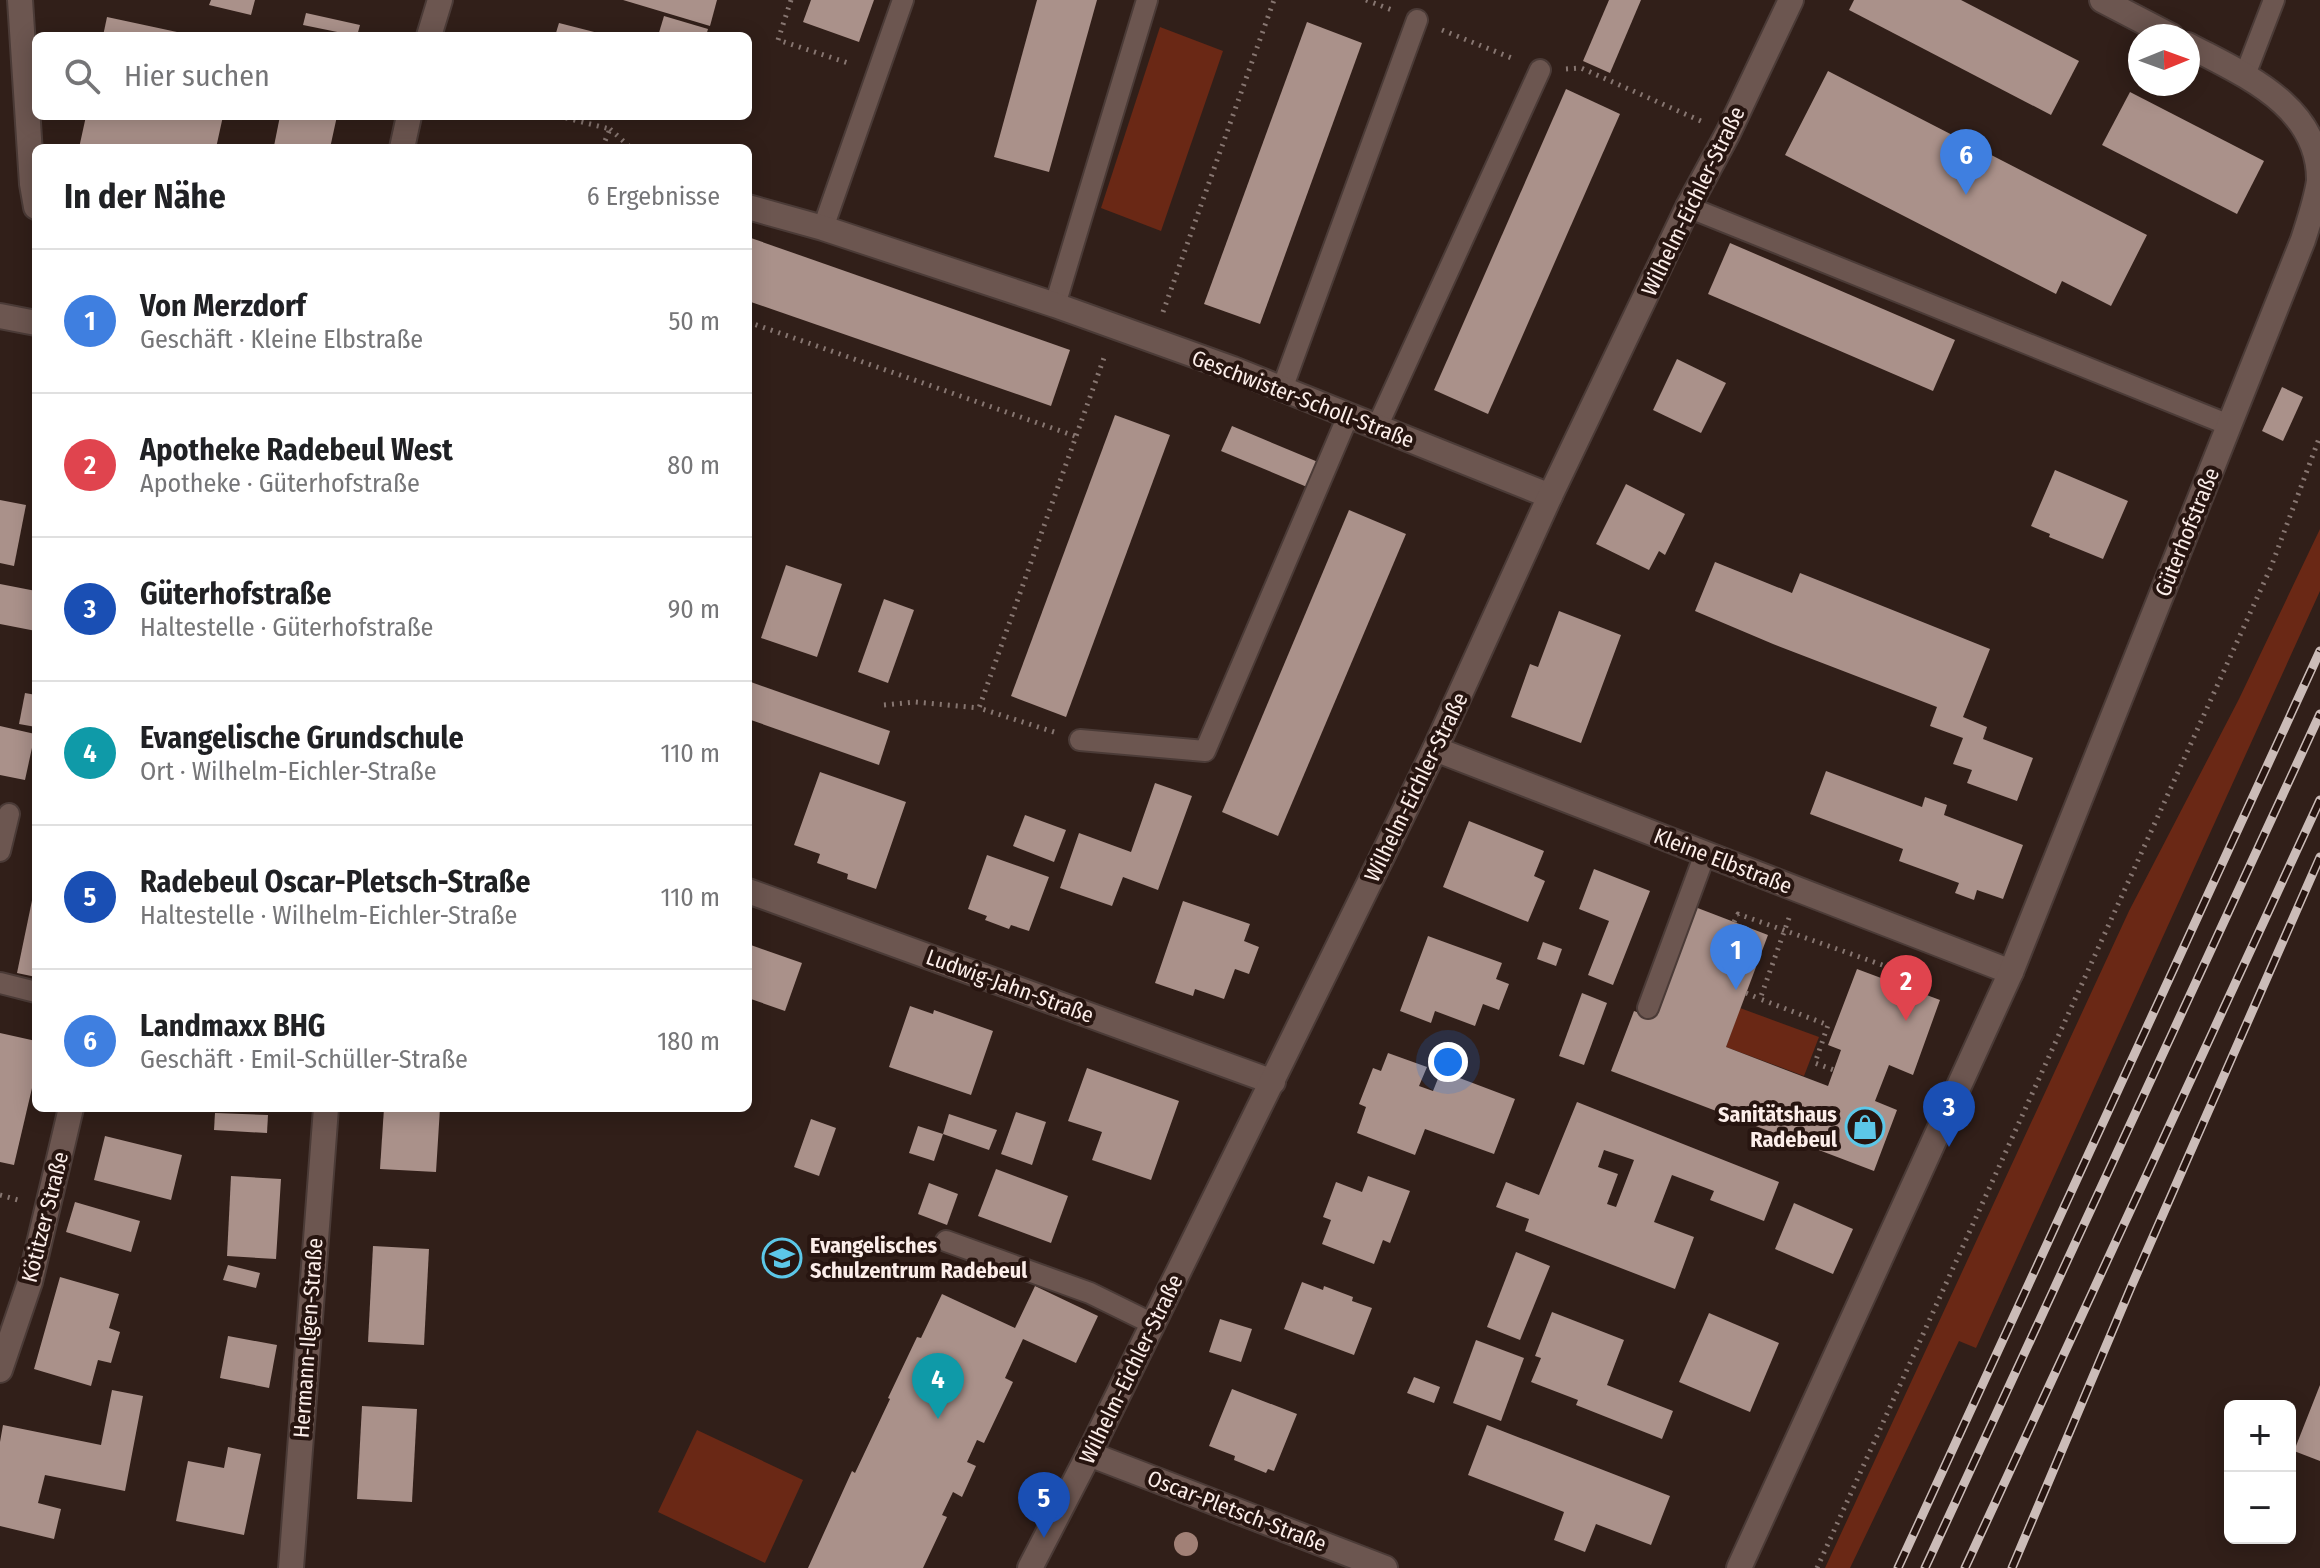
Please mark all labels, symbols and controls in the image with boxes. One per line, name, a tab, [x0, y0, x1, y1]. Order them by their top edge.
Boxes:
north arrow	[2128, 24, 2200, 96]
search box	[32, 32, 752, 120]
icon: search	[60, 54, 104, 98]
text: Hier suchen	[124, 58, 270, 94]
street label: Wilhelm-Eichler-Straße	[1635, 102, 1751, 300]
pin: 6	[1940, 129, 1992, 195]
text: In der Nähe	[64, 176, 226, 217]
text: 6 Ergebnisse	[587, 181, 720, 212]
text: Von Merzdorf	[140, 288, 306, 324]
text: 1	[85, 306, 96, 337]
text: 50 m	[668, 306, 720, 337]
text: Geschäft · Kleine Elbstraße	[140, 324, 423, 355]
street label: Geschwister-Scholl-Straße	[1188, 344, 1418, 454]
text: Apotheke Radebeul West	[140, 432, 453, 468]
text: 2	[84, 450, 96, 481]
text: 80 m	[667, 450, 720, 481]
street label: Güterhofstraße	[2149, 464, 2225, 600]
text: Apotheke · Güterhofstraße	[140, 468, 420, 499]
text: Güterhofstraße	[140, 576, 332, 612]
text: 3	[84, 594, 96, 625]
text: 90 m	[668, 594, 720, 625]
text: Haltestelle · Güterhofstraße	[140, 612, 433, 643]
street label: Wilhelm-Eichler-Straße	[1358, 688, 1474, 886]
text: Evangelische Grundschule	[140, 720, 464, 756]
text: 4	[83, 738, 97, 769]
text: 110 m	[660, 738, 720, 769]
text: Ort · Wilhelm-Eichler-Straße	[140, 756, 437, 787]
street label: Kleine Elbstraße	[1650, 822, 1796, 900]
text: Radebeul Oscar-Pletsch-Straße	[140, 864, 530, 900]
text: 5	[84, 882, 96, 913]
text: 110 m	[660, 882, 720, 913]
text: Haltestelle · Wilhelm-Eichler-Straße	[140, 900, 517, 931]
pin: 1	[1710, 924, 1762, 990]
street label: Ludwig-Jahn-Straße	[922, 943, 1098, 1029]
pin: 2	[1880, 955, 1932, 1021]
text: Landmaxx BHG	[140, 1008, 326, 1044]
text: 6	[83, 1026, 97, 1057]
text: 180 m	[657, 1026, 720, 1057]
your location	[1428, 1042, 1468, 1082]
text: Geschäft · Emil-Schüller-Straße	[140, 1044, 468, 1075]
pin: 3	[1923, 1081, 1975, 1147]
place label: Sanitätshaus Radebeul	[1718, 1101, 1838, 1153]
shop icon: Sanitätshaus Radebeul	[1844, 1106, 1886, 1148]
street label: Kötitzer Straße	[16, 1149, 74, 1285]
place label: Evangelisches Schulzentrum Radebeul	[810, 1232, 1028, 1284]
street label: Hermann-Ilgen-Straße	[288, 1237, 328, 1439]
school or university icon: Evangelisches Schulzentrum Radebeul	[761, 1237, 803, 1279]
street label: Wilhelm-Eichler-Straße	[1073, 1270, 1189, 1468]
pin: 4	[912, 1353, 964, 1419]
map controls	[2224, 1400, 2296, 1544]
button: +	[2224, 1400, 2296, 1472]
street label: Oscar-Pletsch-Straße	[1144, 1464, 1330, 1558]
pin: 5	[1018, 1472, 1070, 1538]
button: −	[2224, 1472, 2296, 1544]

